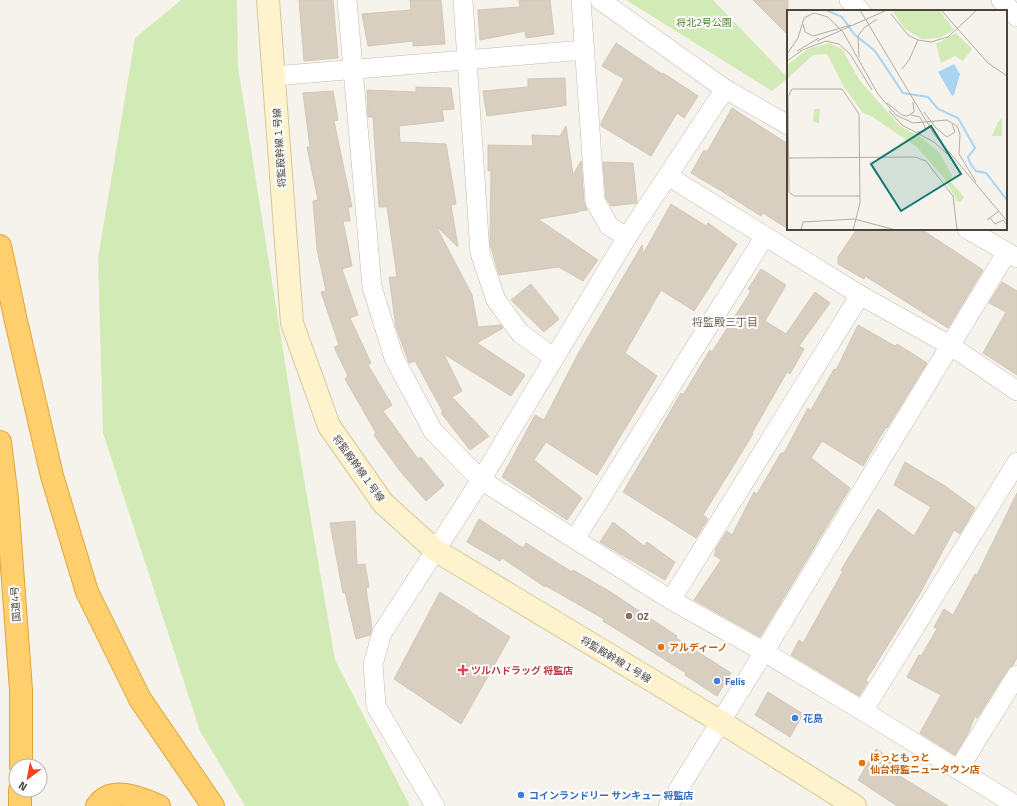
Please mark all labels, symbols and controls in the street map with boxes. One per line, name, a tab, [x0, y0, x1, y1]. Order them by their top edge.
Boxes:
inset map	[787, 10, 1007, 230]
park label: 将北2号公園	[676, 15, 732, 30]
street label: 将監殿幹線１号線	[269, 108, 290, 188]
district label: 将監殿三丁目	[692, 314, 758, 330]
street label: 将監殿幹線１号線	[329, 432, 388, 505]
street label: 国道4号	[7, 586, 24, 622]
place label: OZ	[637, 609, 649, 624]
marker: OZ	[624, 611, 634, 621]
street label: 将監殿幹線１号線	[578, 632, 654, 686]
place label: アルディーノ	[669, 640, 728, 655]
marker: アルディーノ	[656, 642, 666, 652]
place label: ツルハドラッグ 将監店	[471, 663, 573, 678]
marker: ツルハドラッグ 将監店	[458, 665, 468, 675]
place label: Felis	[725, 674, 746, 689]
marker: Felis	[712, 676, 722, 686]
place label: 花島	[803, 711, 823, 726]
marker: 花島	[790, 713, 800, 723]
place label: ほっともっと 仙台将監ニュータウン店	[870, 750, 980, 777]
north arrow	[8, 758, 48, 798]
marker: ほっともっと 仙台将監ニュータウン店	[857, 758, 867, 768]
text: N	[15, 778, 30, 795]
place label: コインランドリー サンキュー 将監店	[529, 788, 693, 803]
marker: コインランドリー サンキュー 将監店	[516, 790, 526, 800]

